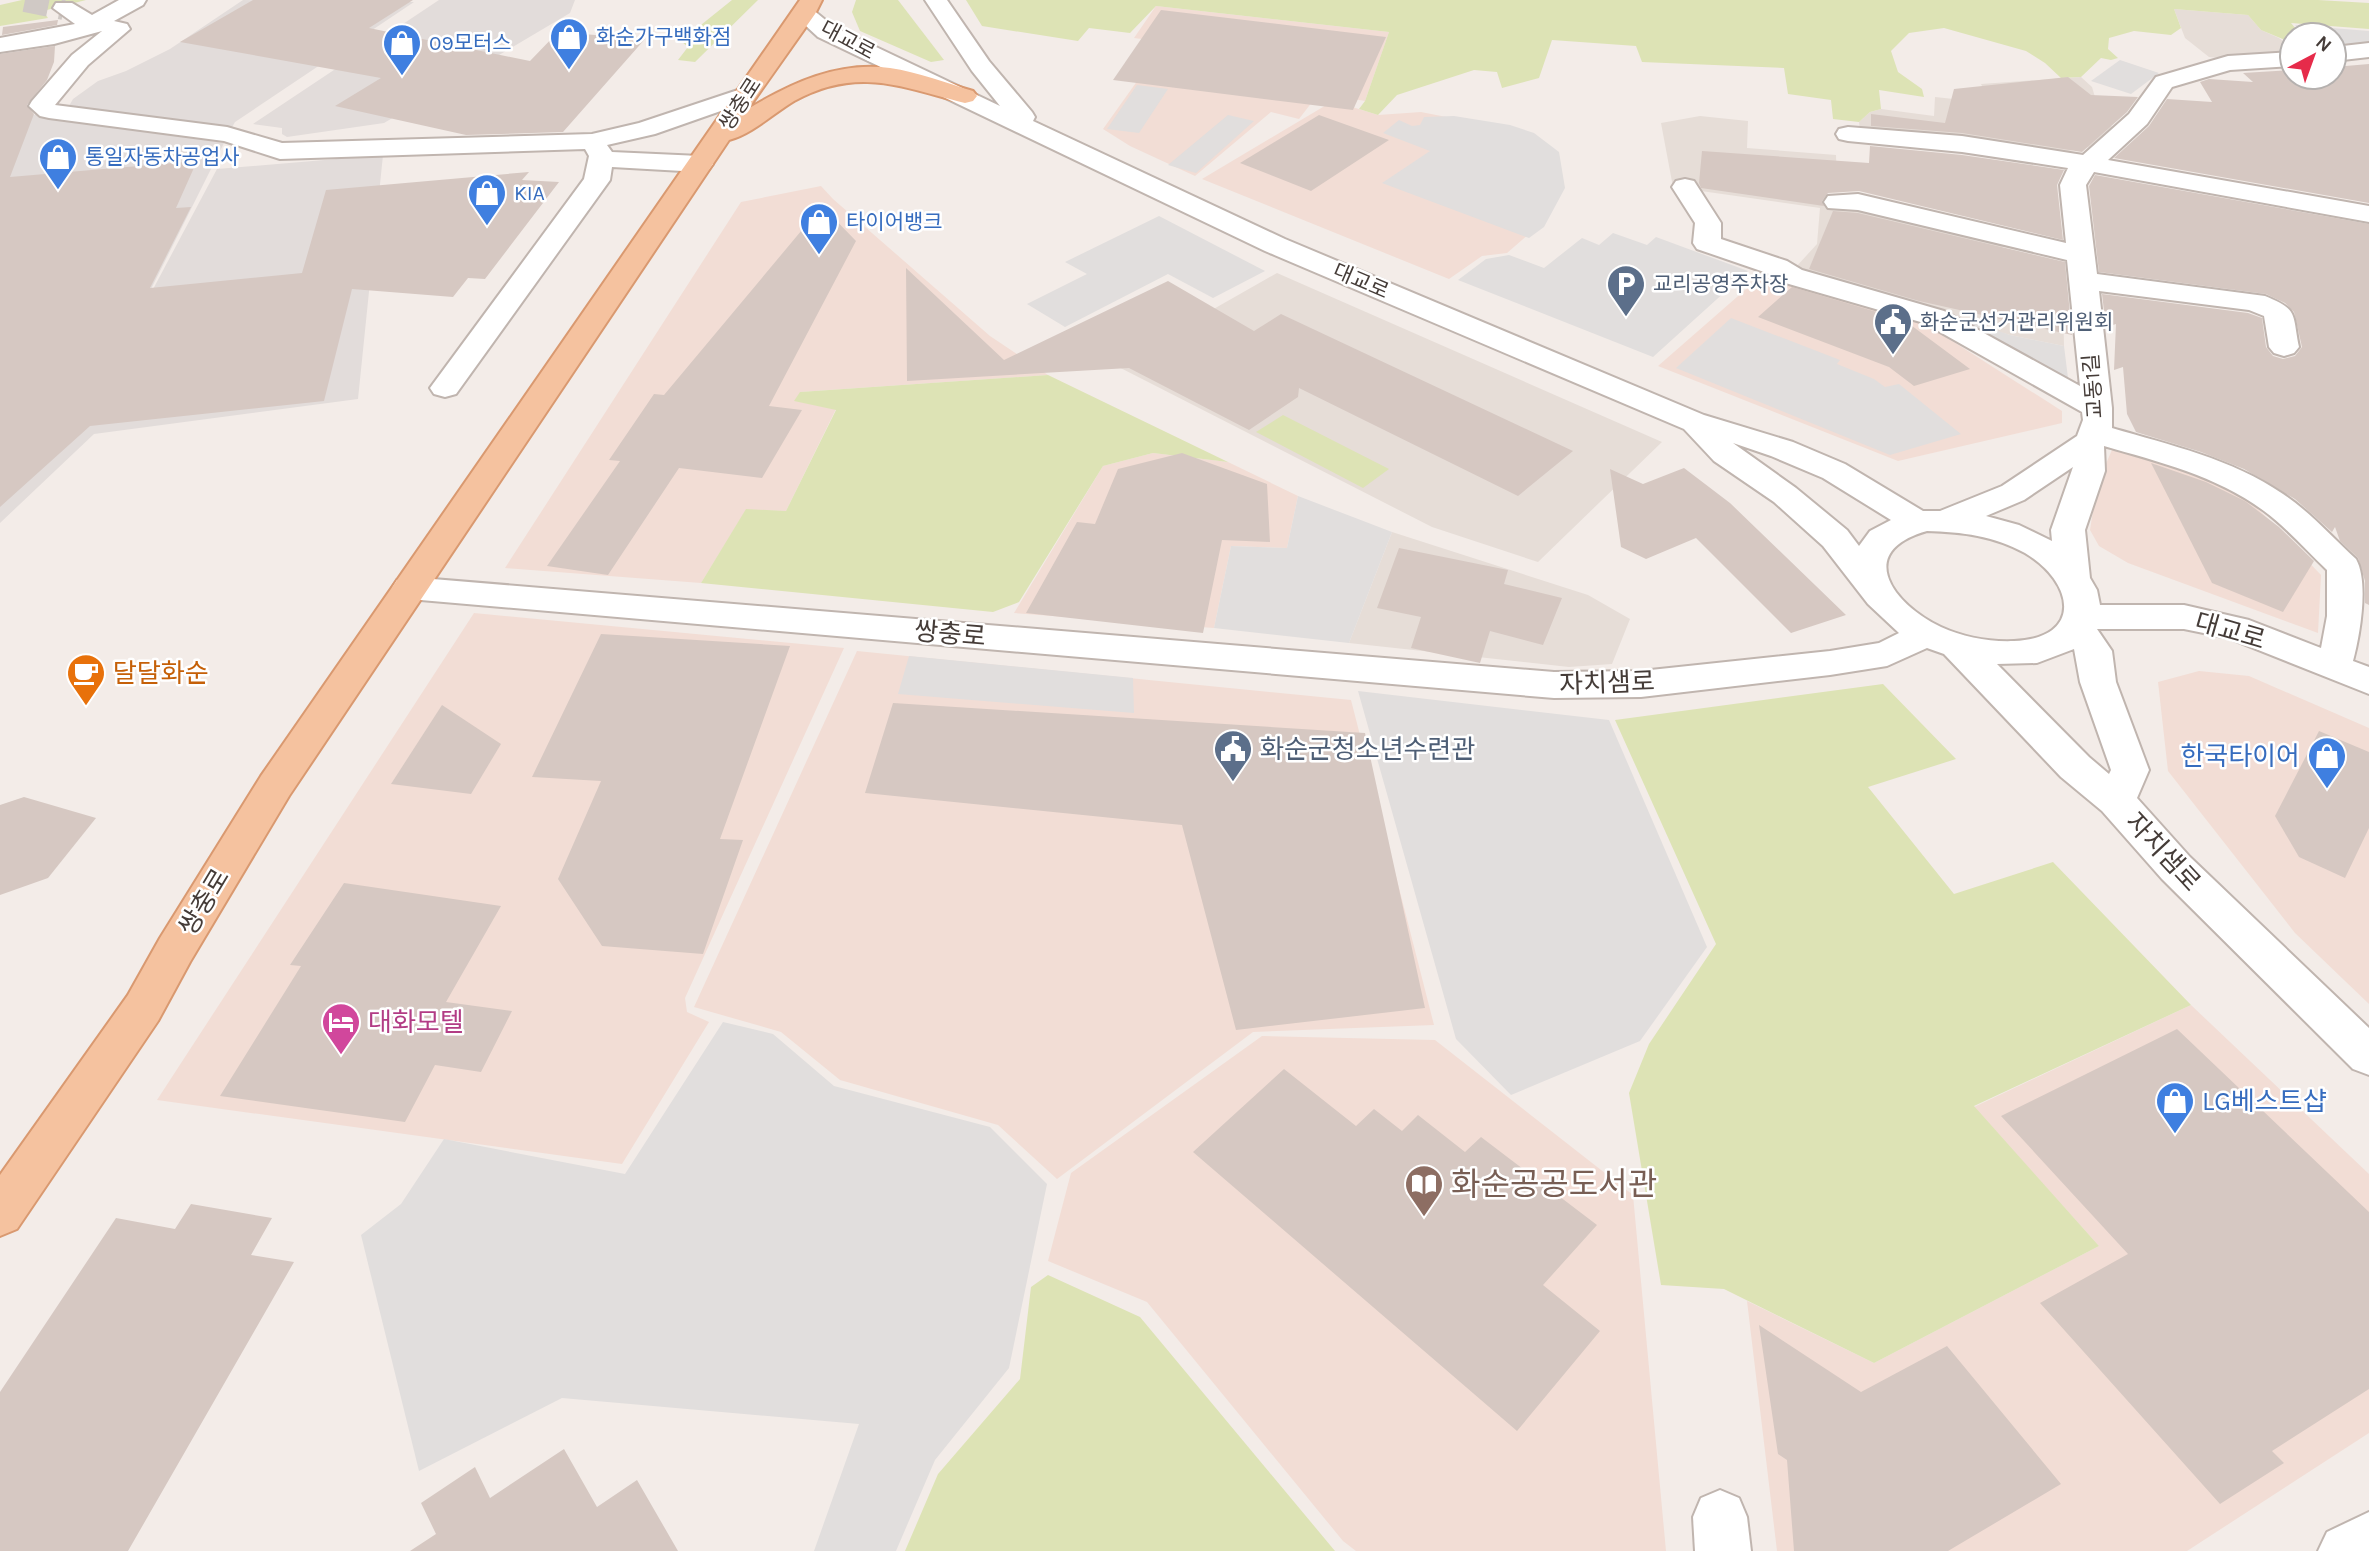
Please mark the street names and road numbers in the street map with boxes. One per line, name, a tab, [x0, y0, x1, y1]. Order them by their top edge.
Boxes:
street label: 대교로	[817, 16, 879, 64]
street label: 쌍충로	[714, 73, 766, 135]
street label: 대교로	[1330, 259, 1392, 303]
street label: 교동1길	[2079, 353, 2107, 419]
street label: 대교로	[2191, 606, 2269, 656]
street label: 쌍충로	[913, 615, 987, 653]
street label: 자치샘로	[1559, 666, 1655, 700]
street label: 자치샘로	[2119, 806, 2207, 898]
street label: 쌍충로	[172, 863, 236, 941]

